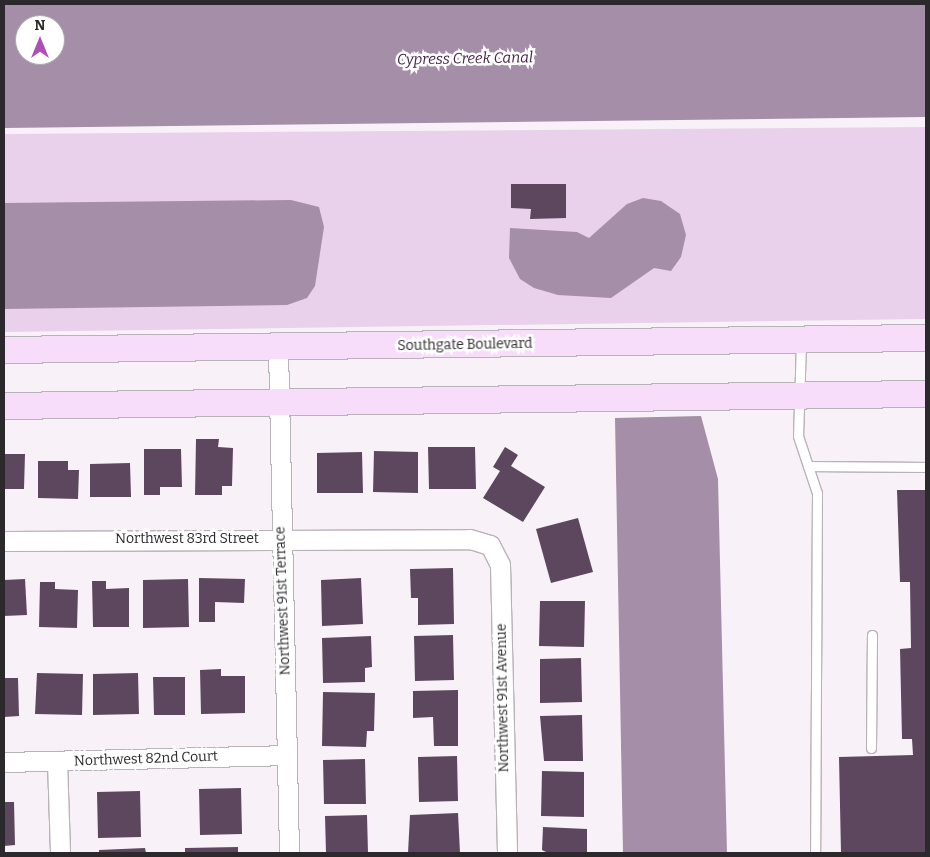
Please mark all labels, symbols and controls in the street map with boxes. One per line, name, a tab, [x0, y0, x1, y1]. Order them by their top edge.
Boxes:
north arrow	[15, 15, 65, 65]
text: N	[35, 17, 45, 34]
water label: Cypress Creek Canal	[397, 49, 533, 69]
street label: Southgate Boulevard	[397, 335, 533, 355]
street label: Northwest 91st Terrace	[272, 526, 294, 676]
street label: Northwest 83rd Street	[115, 531, 259, 547]
street label: Northwest 91st Avenue	[493, 623, 513, 773]
street label: Northwest 82nd Court	[74, 748, 218, 770]

